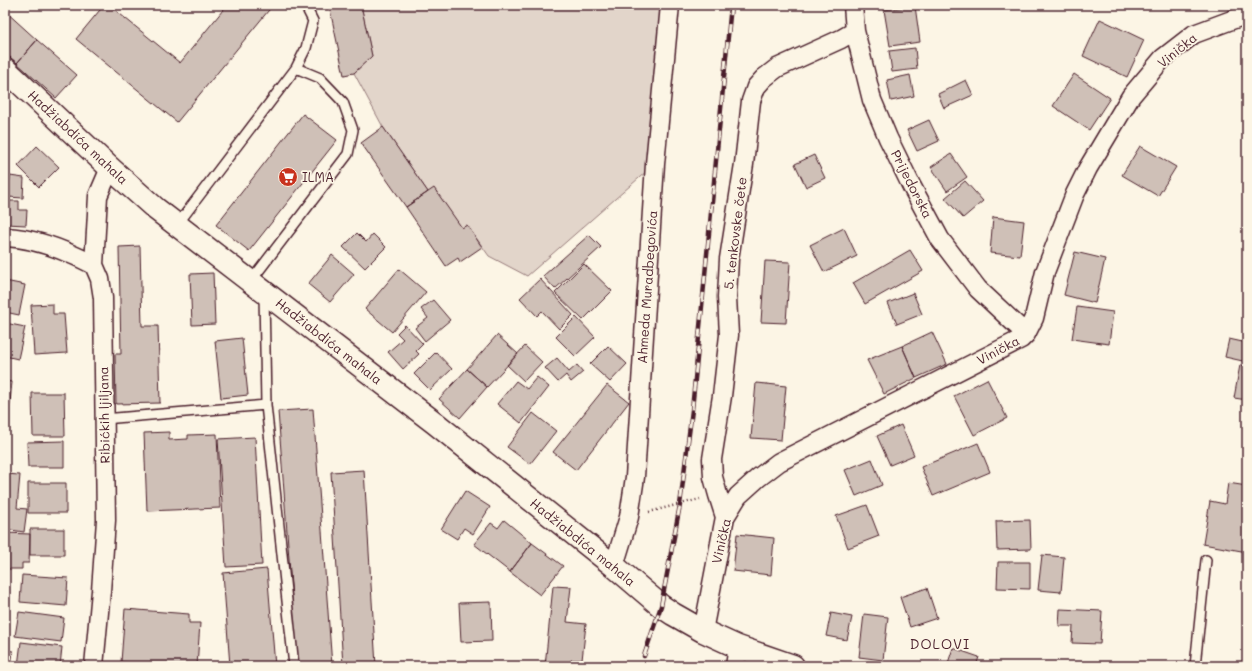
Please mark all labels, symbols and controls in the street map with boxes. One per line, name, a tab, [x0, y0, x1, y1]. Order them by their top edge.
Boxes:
street label: Vinička	[1153, 28, 1200, 71]
street label: Hadžiabdića mahala	[25, 86, 132, 187]
street label: Prijedorska	[888, 147, 937, 221]
supermarket icon: ILMA	[277, 166, 299, 188]
place label: ILMA	[302, 168, 334, 185]
street label: 5. tenkovske čete	[719, 176, 750, 290]
street label: Ahmeda Muradbegovića	[633, 210, 660, 364]
street label: Hadžiabdića mahala	[273, 294, 386, 388]
street label: Vinička	[973, 331, 1022, 368]
street label: Ribićkih ljiljana	[94, 366, 113, 464]
street label: Hadžiabdića mahala	[527, 494, 639, 589]
street label: Vinička	[707, 516, 734, 565]
district label: DOLOVI	[910, 634, 970, 653]

